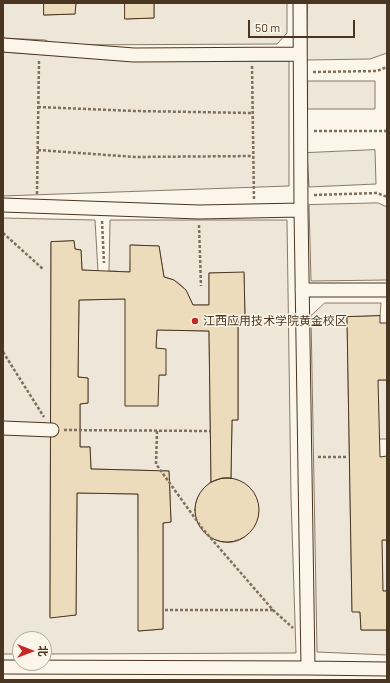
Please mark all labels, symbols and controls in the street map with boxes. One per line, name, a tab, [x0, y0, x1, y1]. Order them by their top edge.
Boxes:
scale bar	[250, 12, 357, 38]
text: 50 m	[255, 20, 280, 34]
place label: 江西应用技术学院黄金校区	[203, 314, 347, 328]
marker: 江西应用技术学院黄金校区	[190, 316, 200, 326]
north arrow	[12, 631, 52, 671]
text: 北	[37, 646, 50, 657]

